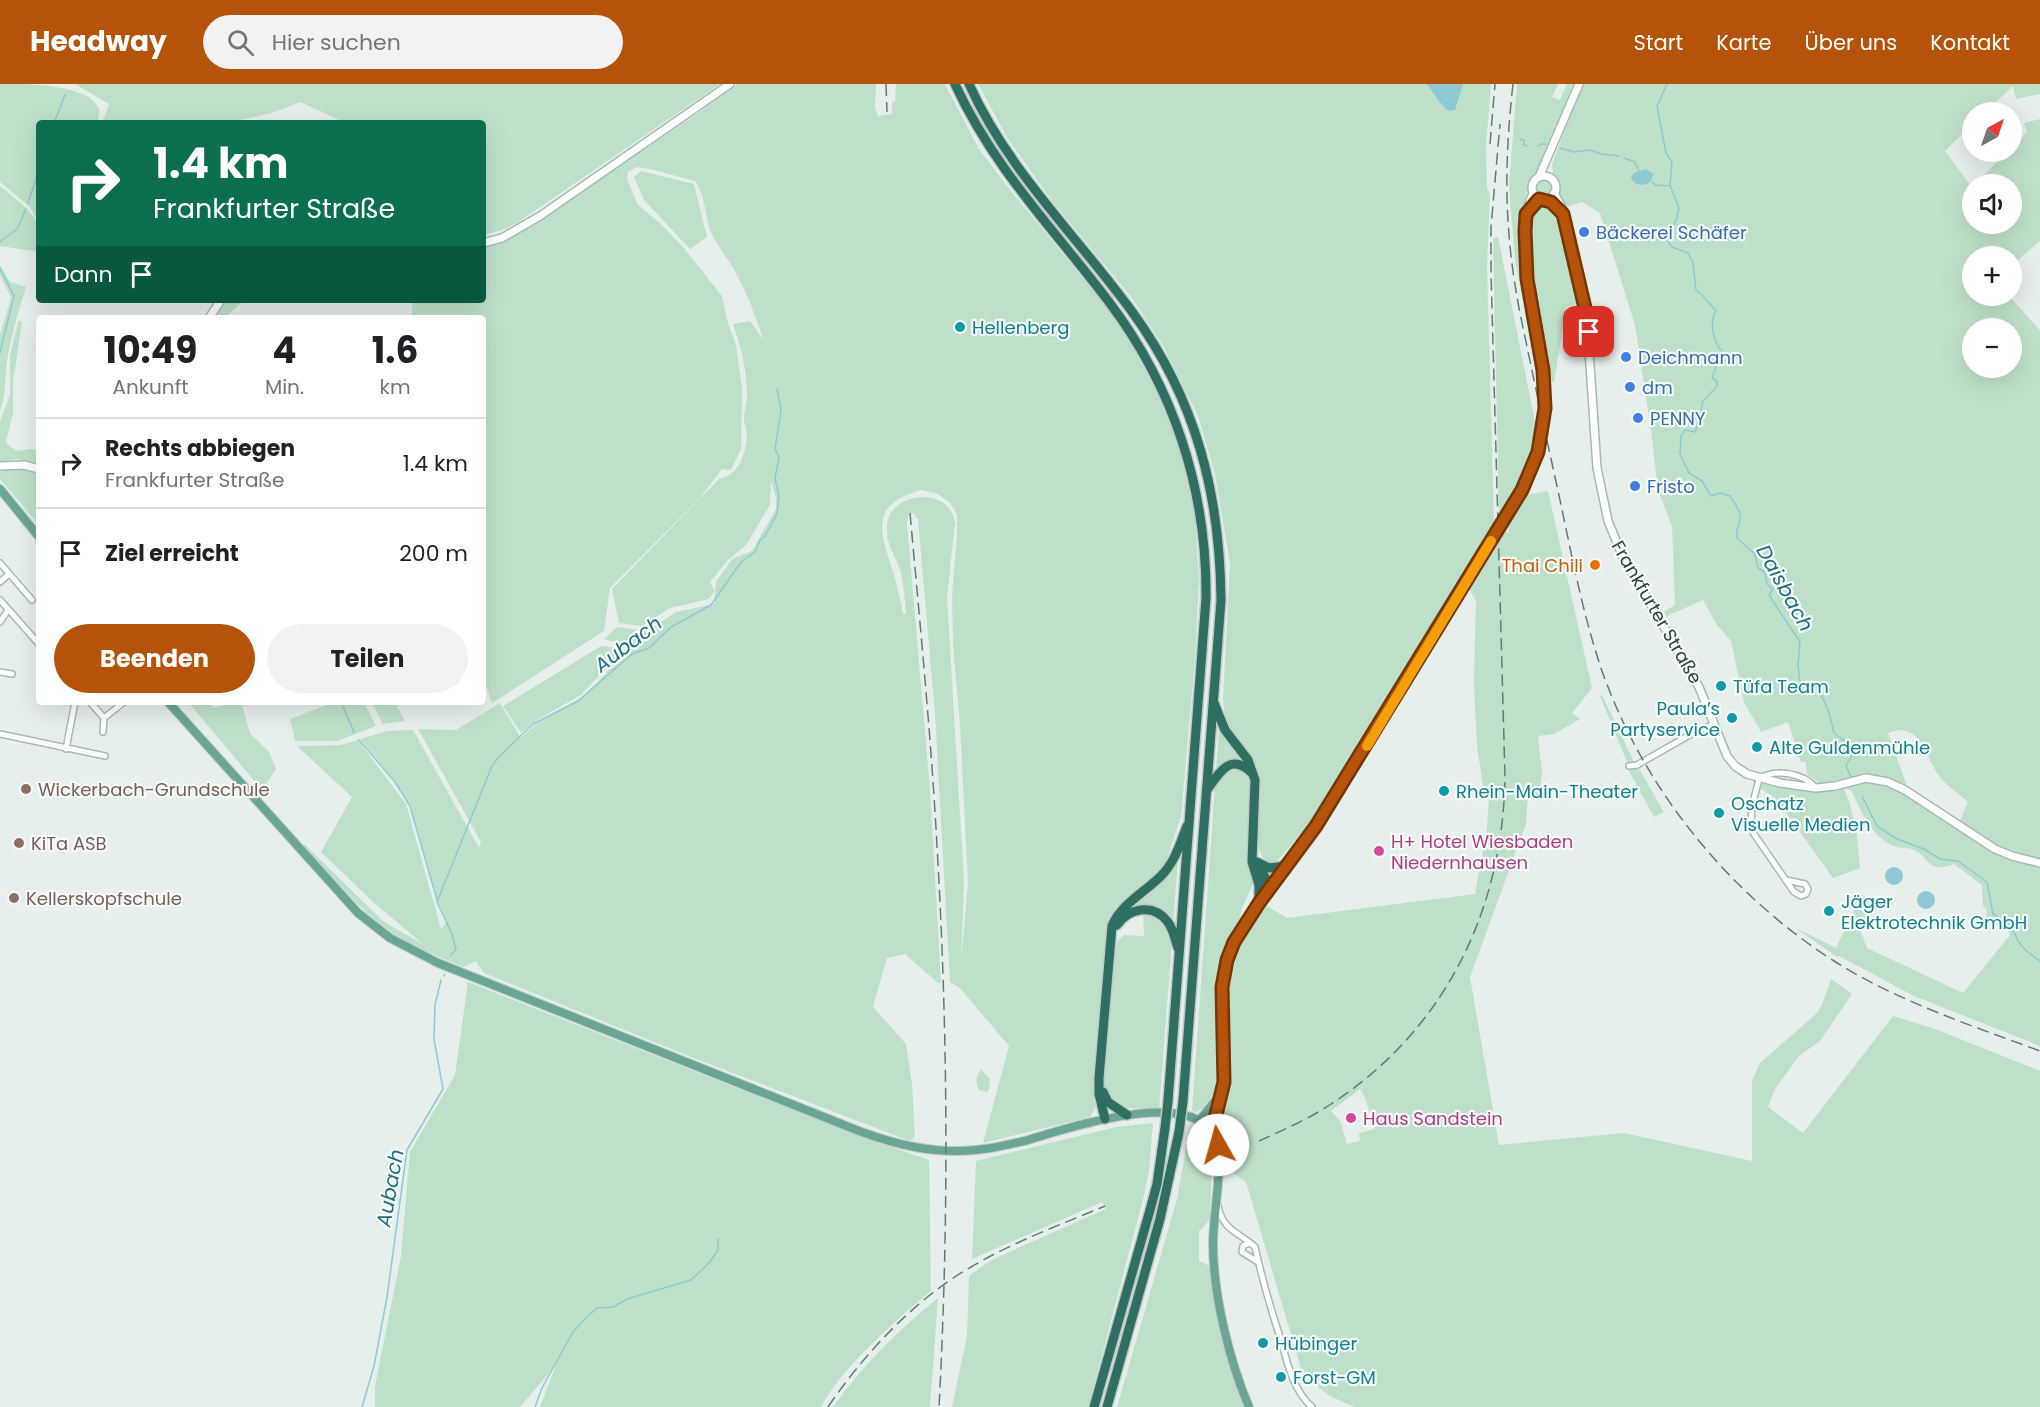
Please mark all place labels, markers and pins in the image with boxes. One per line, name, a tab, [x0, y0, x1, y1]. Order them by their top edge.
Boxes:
place label: Bäckerei Schäfer	[1596, 220, 1747, 245]
marker: Bäckerei Schäfer	[1577, 225, 1591, 239]
pin	[1563, 306, 1614, 357]
place label: Hellenberg	[972, 315, 1069, 340]
marker: Hellenberg	[953, 320, 967, 334]
place label: Deichmann	[1638, 345, 1743, 370]
marker: Deichmann	[1619, 350, 1633, 364]
place label: dm	[1642, 375, 1673, 400]
marker: dm	[1623, 380, 1637, 394]
place label: PENNY	[1650, 406, 1706, 431]
marker: PENNY	[1631, 411, 1645, 425]
place label: Fristo	[1647, 474, 1695, 499]
marker: Fristo	[1628, 479, 1642, 493]
place label: Thai Chili	[1502, 553, 1583, 578]
marker: Thai Chili	[1588, 558, 1602, 572]
place label: Tüfa Team	[1733, 674, 1829, 699]
marker: Tüfa Team	[1714, 679, 1728, 693]
place label: Paula′s Partyservice	[1610, 696, 1720, 742]
marker: Paula′s Partyservice	[1725, 711, 1739, 725]
place label: Alte Guldenmühle	[1769, 735, 1930, 760]
marker: Alte Guldenmühle	[1750, 740, 1764, 754]
place label: Wickerbach-Grundschule	[38, 777, 270, 802]
place label: Rhein-Main-Theater	[1456, 779, 1638, 804]
marker: Wickerbach-Grundschule	[19, 782, 33, 796]
marker: Rhein-Main-Theater	[1437, 784, 1451, 798]
place label: Oschatz Visuelle Medien	[1731, 791, 1870, 837]
marker: Oschatz Visuelle Medien	[1712, 806, 1726, 820]
place label: H+ Hotel Wiesbaden Niedernhausen	[1391, 829, 1573, 875]
place label: KiTa ASB	[31, 831, 107, 856]
marker: KiTa ASB	[12, 836, 26, 850]
marker: H+ Hotel Wiesbaden Niedernhausen	[1372, 844, 1386, 858]
place label: Kellerskopfschule	[26, 886, 182, 911]
place label: Jäger Elektrotechnik GmbH	[1841, 889, 2027, 935]
marker: Kellerskopfschule	[7, 891, 21, 905]
marker: Jäger Elektrotechnik GmbH	[1822, 904, 1836, 918]
place label: Haus Sandstein	[1363, 1106, 1503, 1131]
marker: Haus Sandstein	[1344, 1111, 1358, 1125]
place label: Hübinger	[1275, 1331, 1357, 1356]
marker: Hübinger	[1256, 1336, 1270, 1350]
place label: Forst-GM	[1293, 1365, 1376, 1390]
marker: Forst-GM	[1274, 1370, 1288, 1384]

